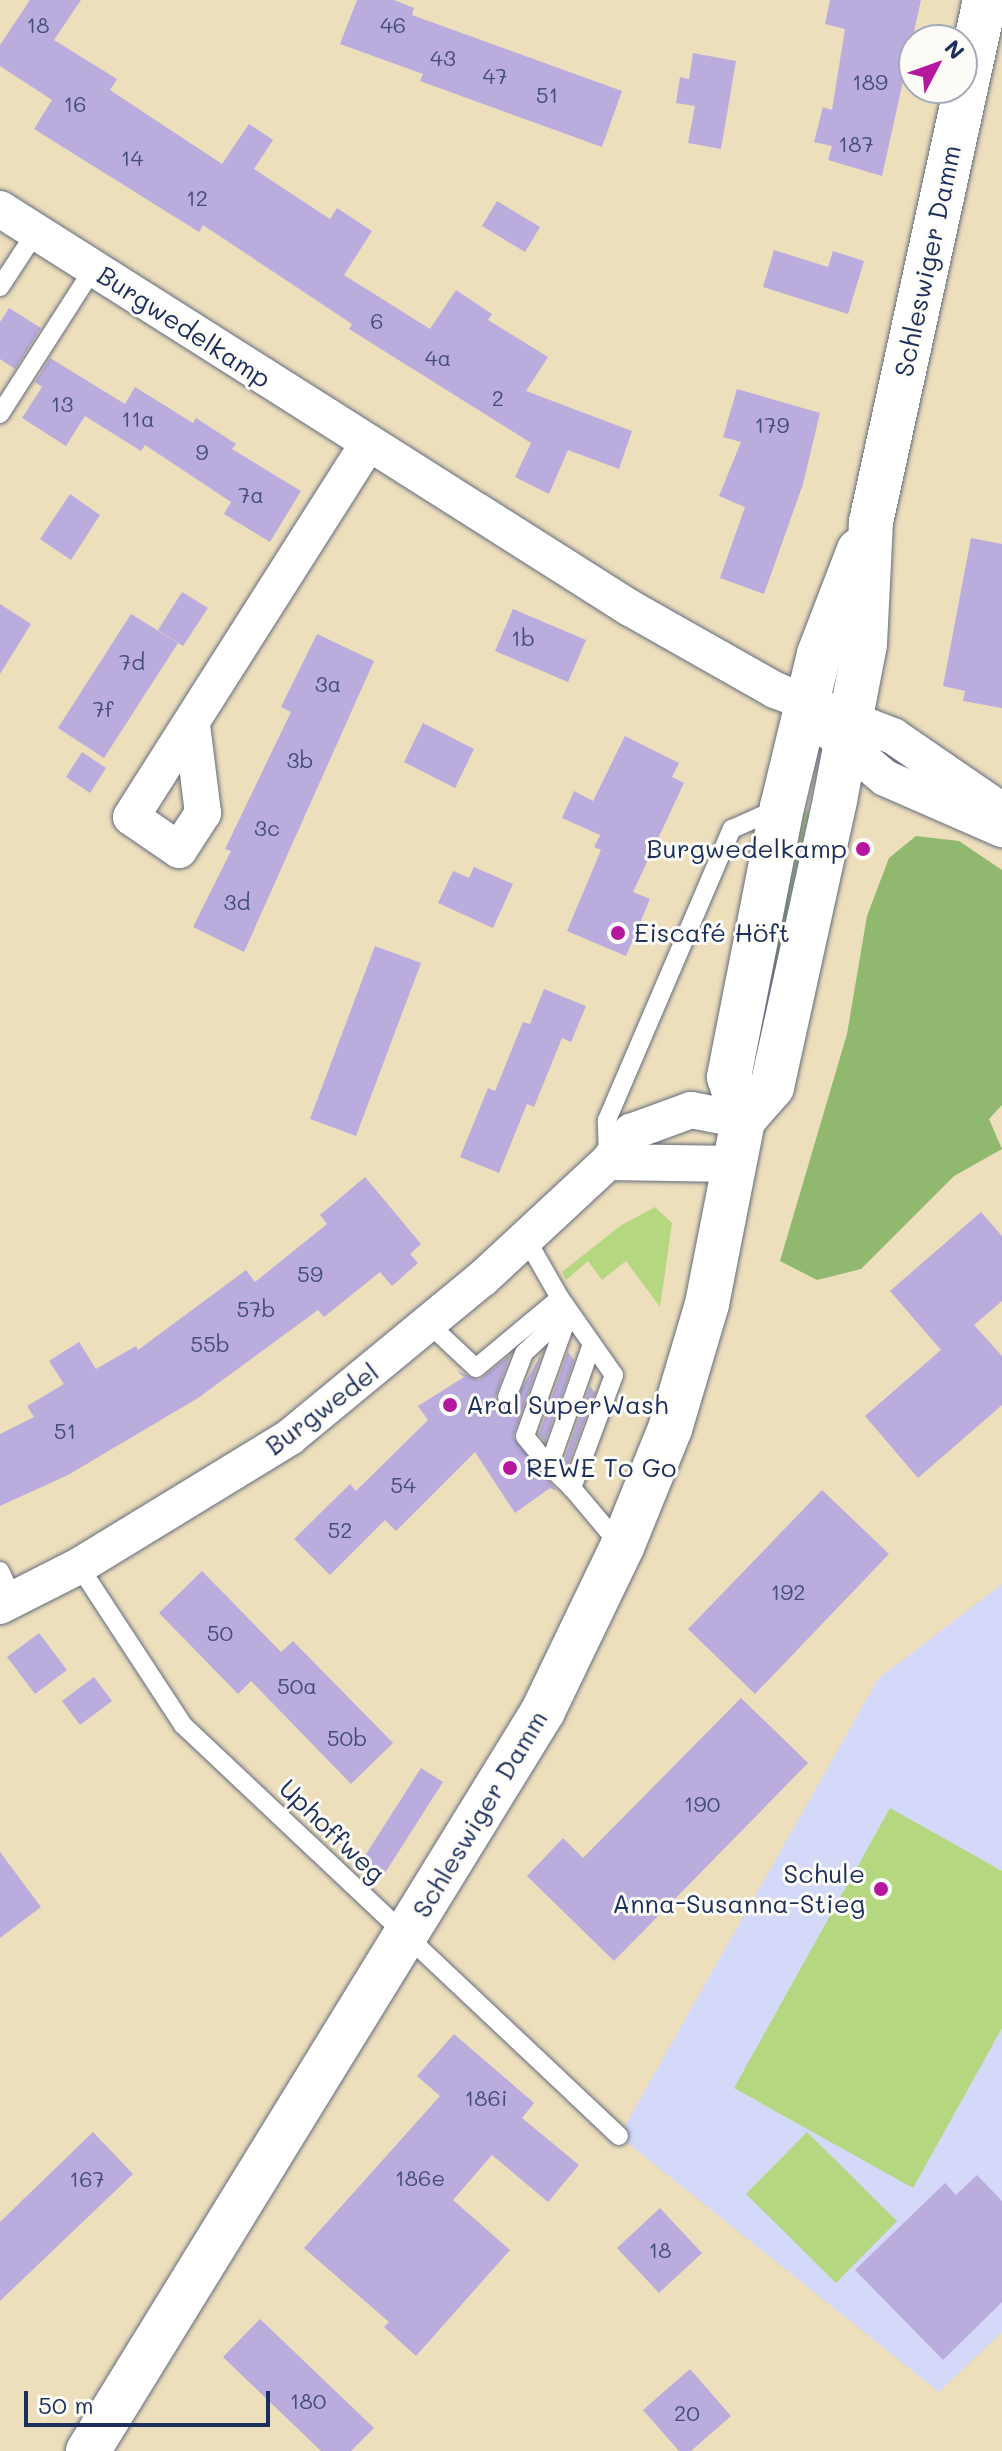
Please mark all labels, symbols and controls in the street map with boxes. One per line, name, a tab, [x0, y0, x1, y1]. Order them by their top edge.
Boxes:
house number: 18	[26, 12, 50, 38]
house number: 46	[380, 12, 406, 38]
north arrow	[898, 24, 978, 104]
text: N	[939, 33, 971, 65]
house number: 43	[430, 45, 456, 71]
house number: 47	[482, 63, 508, 89]
house number: 189	[852, 69, 888, 95]
house number: 51	[536, 82, 558, 108]
house number: 16	[63, 91, 87, 117]
house number: 187	[838, 131, 874, 157]
street label: Schleswiger Damm	[888, 142, 968, 380]
house number: 14	[121, 145, 143, 171]
house number: 12	[186, 185, 208, 211]
street label: Burgwedelkamp	[91, 259, 277, 395]
house number: 6	[370, 308, 384, 334]
house number: 4a	[425, 345, 451, 371]
house number: 2	[492, 385, 504, 411]
house number: 13	[51, 391, 73, 417]
house number: 11a	[121, 406, 155, 432]
house number: 179	[754, 412, 790, 438]
house number: 9	[195, 439, 209, 465]
house number: 7a	[238, 482, 264, 508]
house number: 1b	[511, 625, 535, 651]
house number: 7d	[119, 649, 145, 675]
house number: 3a	[315, 671, 341, 697]
house number: 7f	[93, 696, 113, 722]
house number: 3b	[287, 747, 313, 773]
house number: 3c	[254, 815, 280, 841]
place label: Burgwedelkamp	[646, 833, 847, 865]
marker: Burgwedelkamp	[854, 840, 872, 858]
house number: 3d	[224, 889, 250, 915]
place label: Eiscafé Höft	[634, 917, 790, 949]
marker: Eiscafé Höft	[609, 924, 627, 942]
house number: 59	[297, 1261, 323, 1287]
house number: 57b	[236, 1296, 276, 1322]
house number: 55b	[190, 1331, 230, 1357]
street label: Burgwedel	[259, 1356, 385, 1462]
place label: Aral SuperWash	[466, 1389, 668, 1421]
marker: Aral SuperWash	[441, 1396, 459, 1414]
house number: 51	[54, 1418, 76, 1444]
place label: REWE To Go	[526, 1452, 677, 1484]
marker: REWE To Go	[501, 1459, 519, 1477]
house number: 54	[390, 1472, 416, 1498]
house number: 52	[327, 1517, 353, 1543]
house number: 192	[770, 1579, 806, 1605]
house number: 50	[207, 1620, 233, 1646]
house number: 50a	[277, 1673, 317, 1699]
street label: Schleswiger Damm	[406, 1705, 554, 1923]
house number: 50b	[327, 1725, 367, 1751]
street label: Uphoffweg	[273, 1773, 391, 1889]
house number: 190	[684, 1791, 720, 1817]
place label: Schule Anna-Susanna-Stieg	[612, 1858, 865, 1920]
marker: Schule Anna-Susanna-Stieg	[872, 1880, 890, 1898]
house number: 186i	[464, 2085, 508, 2111]
house number: 186e	[395, 2165, 445, 2191]
house number: 167	[69, 2166, 105, 2192]
house number: 18	[648, 2237, 672, 2263]
scale bar	[28, 2375, 274, 2425]
house number: 180	[290, 2388, 326, 2414]
text: 50 m	[38, 2389, 94, 2420]
house number: 20	[674, 2400, 700, 2426]

